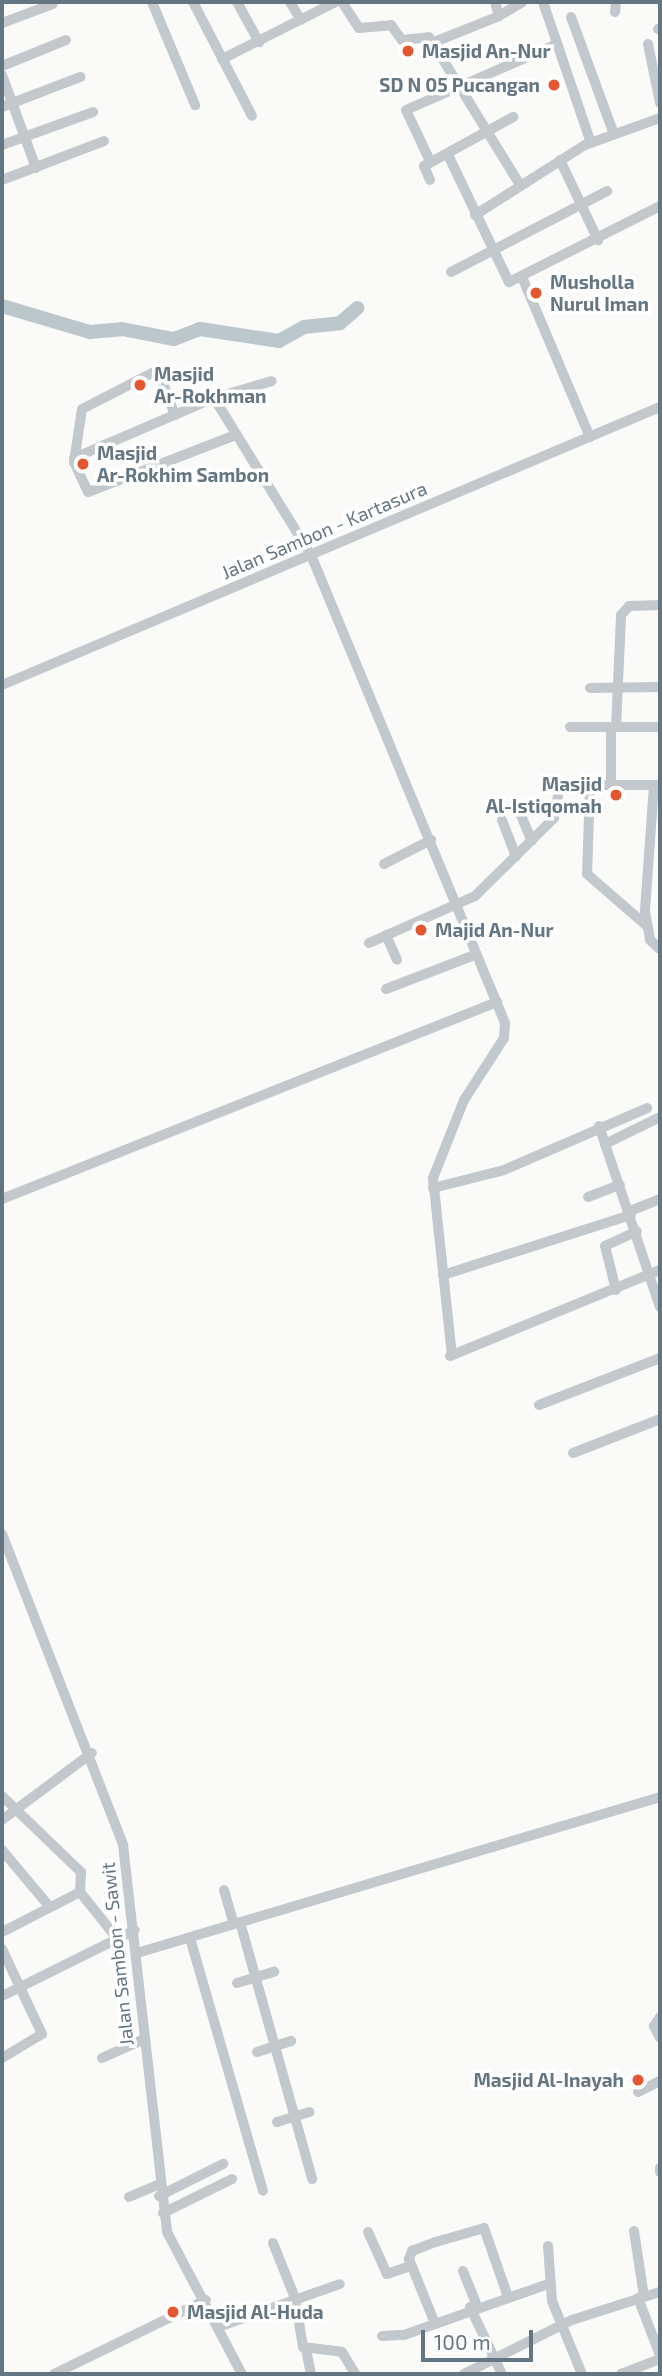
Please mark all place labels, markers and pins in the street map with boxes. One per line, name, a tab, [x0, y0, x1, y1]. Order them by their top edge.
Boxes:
place label: Masjid An-Nur	[422, 40, 551, 62]
marker: Masjid An-Nur	[400, 43, 416, 59]
place label: SD N 05 Pucangan	[379, 74, 540, 96]
marker: SD N 05 Pucangan	[546, 77, 562, 93]
place label: Musholla Nurul Iman	[550, 271, 649, 315]
marker: Musholla Nurul Iman	[528, 285, 544, 301]
place label: Masjid Ar-Rokhman	[154, 363, 266, 407]
marker: Masjid Ar-Rokhman	[132, 377, 148, 393]
place label: Masjid Ar-Rokhim Sambon	[97, 442, 269, 486]
marker: Masjid Ar-Rokhim Sambon	[75, 456, 91, 472]
place label: Masjid Al-Istiqomah	[486, 773, 602, 817]
marker: Masjid Al-Istiqomah	[608, 787, 624, 803]
place label: Majid An-Nur	[435, 919, 554, 941]
marker: Majid An-Nur	[413, 922, 429, 938]
place label: Masjid Al-Inayah	[473, 2069, 624, 2091]
marker: Masjid Al-Inayah	[630, 2072, 646, 2088]
place label: Masjid Al-Huda	[187, 2301, 324, 2323]
marker: Masjid Al-Huda	[165, 2304, 181, 2320]

